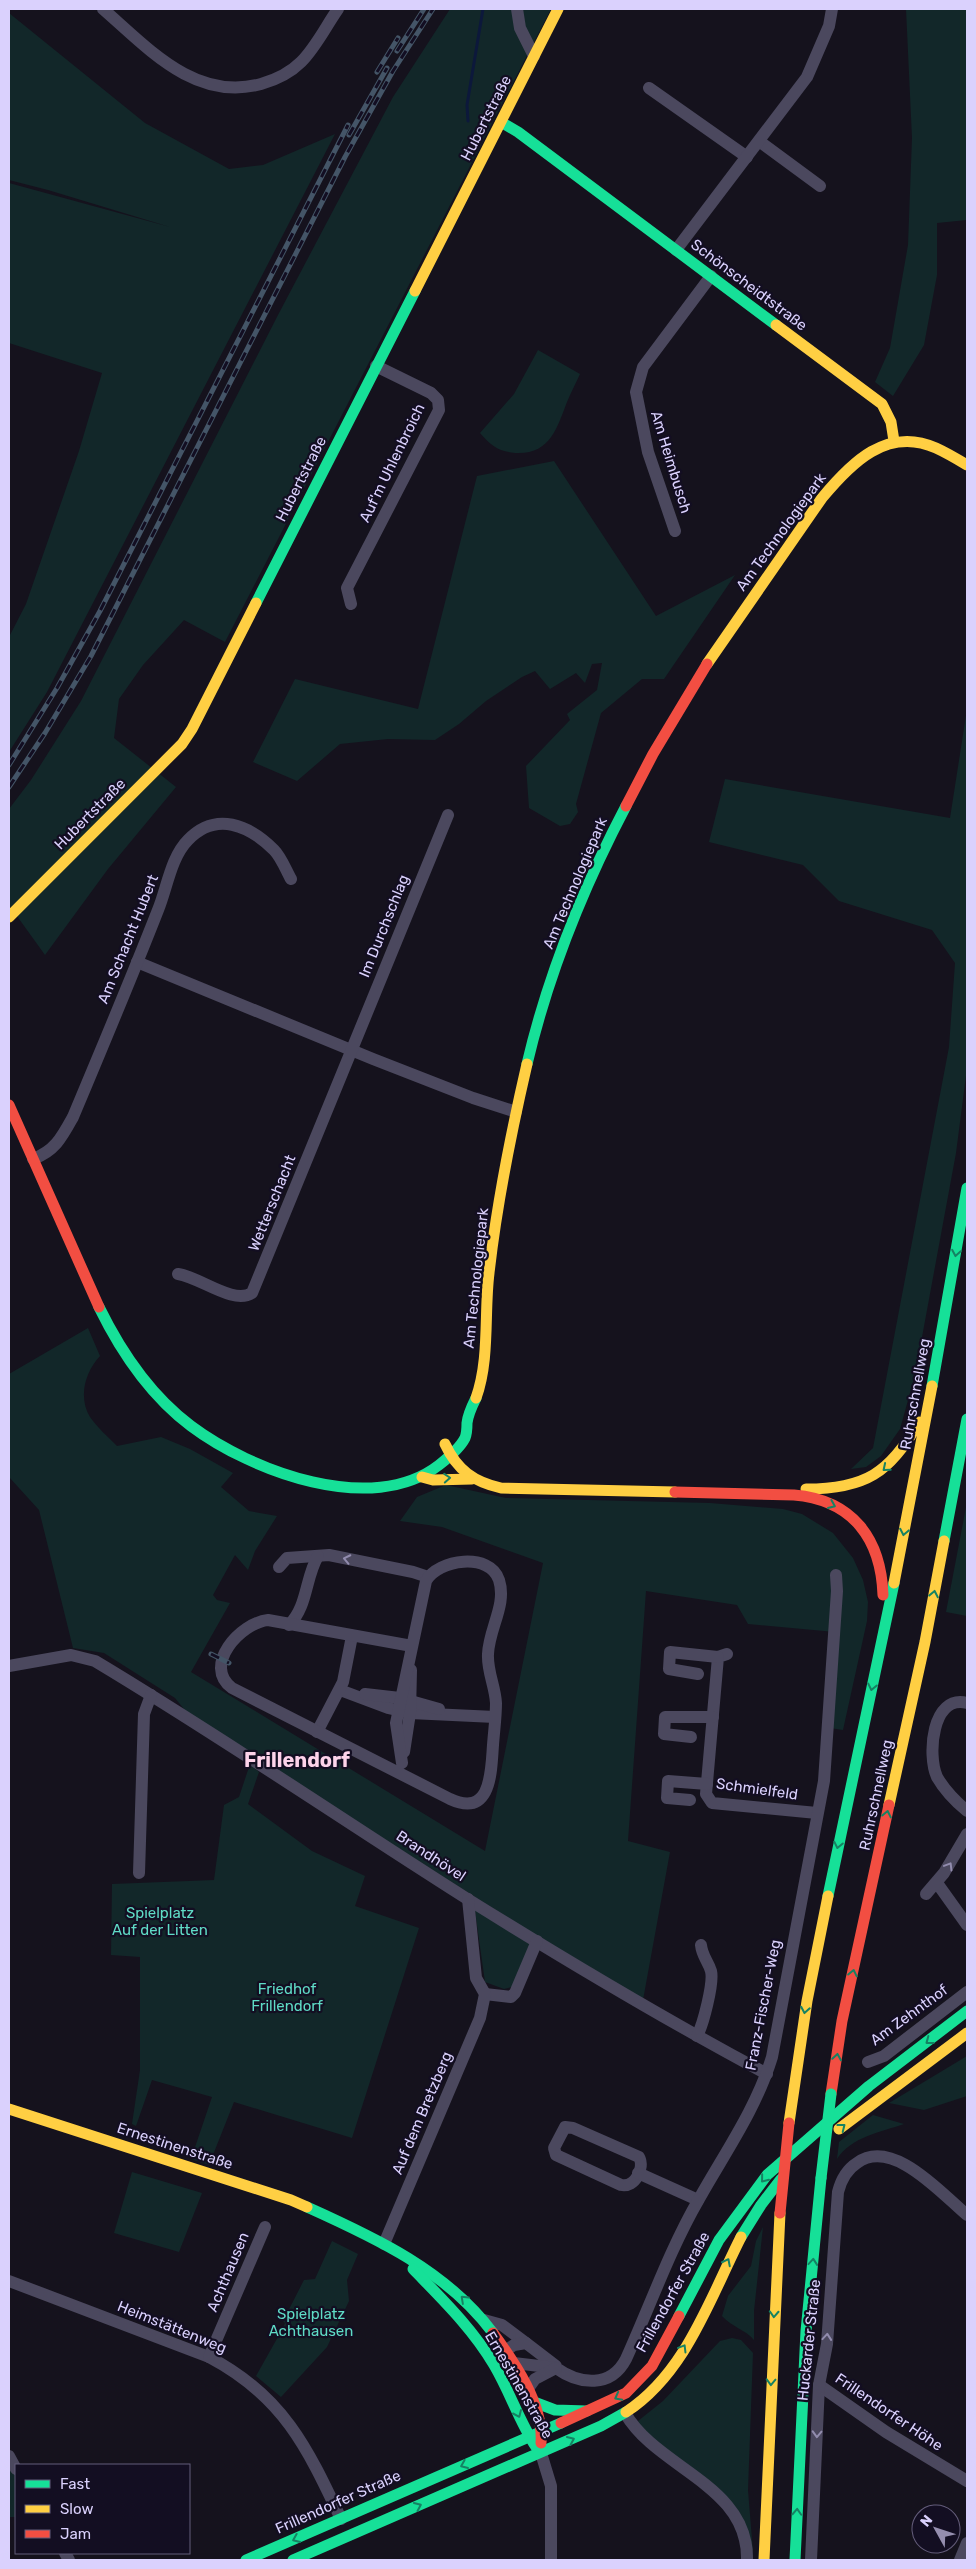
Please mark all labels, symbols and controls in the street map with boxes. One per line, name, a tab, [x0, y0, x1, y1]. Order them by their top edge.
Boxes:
street label: Hubertstraße	[457, 72, 515, 164]
street label: Schönscheidtstraße	[687, 235, 811, 335]
street label: Auf'm Uhlenbroich	[355, 401, 429, 525]
street label: Am Heimbusch	[647, 409, 695, 515]
street label: Hubertstraße	[272, 433, 330, 525]
street label: Am Technologiepark	[732, 469, 830, 594]
street label: Hubertstraße	[51, 775, 129, 853]
street label: Am Technologiepark	[539, 814, 611, 952]
street label: Am Schacht Hubert	[94, 872, 162, 1006]
street label: Im Durchschlag	[355, 872, 413, 980]
street label: Wetterschacht	[244, 1152, 300, 1254]
street label: Am Technologiepark	[460, 1207, 492, 1349]
one-way arrow	[951, 1248, 961, 1257]
street label: Ruhrschnellweg	[896, 1337, 934, 1451]
one-way arrow	[882, 1463, 891, 1472]
one-way arrow	[443, 1473, 451, 1484]
one-way arrow	[827, 1498, 836, 1509]
one-way arrow	[899, 1528, 910, 1537]
one-way arrow	[343, 1554, 351, 1565]
one-way arrow	[928, 1590, 939, 1599]
one-way arrow	[868, 1682, 878, 1691]
street label: Ruhrschnellweg	[855, 1738, 897, 1852]
district label: Frillendorf	[244, 1748, 350, 1772]
street label: Schmielfeld	[715, 1774, 799, 1804]
one-way arrow	[881, 1810, 892, 1819]
street label: Brandhövel	[393, 1827, 469, 1885]
one-way arrow	[833, 1841, 844, 1850]
one-way arrow	[942, 1862, 952, 1871]
park label: Spielplatz Auf der Litten	[112, 1904, 208, 1939]
street label: Franz-Fischer-Weg	[741, 1938, 785, 2072]
one-way arrow	[847, 1969, 858, 1977]
park label: Friedhof Frillendorf	[251, 1980, 323, 2015]
street label: Am Zehnthof	[867, 1981, 952, 2049]
one-way arrow	[800, 2006, 810, 2015]
one-way arrow	[925, 2035, 935, 2044]
street label: Auf dem Bretzberg	[388, 2049, 456, 2177]
one-way arrow	[831, 2053, 841, 2062]
street label: Ernestinenstraße	[115, 2119, 235, 2173]
one-way arrow	[836, 2124, 845, 2132]
one-way arrow	[762, 2173, 770, 2182]
street label: Frillendorfer Straße	[632, 2228, 714, 2356]
street label: Achthausen	[203, 2229, 253, 2315]
one-way arrow	[721, 2258, 731, 2267]
one-way arrow	[807, 2258, 818, 2266]
street label: Huckarder Straße	[794, 2278, 824, 2402]
one-way arrow	[461, 2296, 470, 2305]
street label: Heimstättenweg	[115, 2297, 229, 2357]
park label: Spielplatz Achthausen	[269, 2305, 353, 2340]
one-way arrow	[769, 2310, 780, 2318]
street label: Ernestinenstraße	[481, 2328, 557, 2442]
one-way arrow	[821, 2333, 832, 2341]
one-way arrow	[677, 2345, 687, 2354]
street label: Frillendorfer Höhe	[832, 2369, 946, 2455]
one-way arrow	[766, 2378, 776, 2386]
one-way arrow	[614, 2391, 623, 2401]
one-way arrow	[511, 2409, 522, 2418]
one-way arrow	[812, 2430, 822, 2438]
one-way arrow	[566, 2435, 575, 2446]
one-way arrow	[460, 2459, 469, 2470]
legend	[15, 2464, 190, 2554]
street label: Frillendorfer Straße	[273, 2466, 403, 2538]
text: Fast	[60, 2475, 90, 2493]
text: Slow	[60, 2500, 93, 2518]
one-way arrow	[413, 2501, 422, 2512]
north arrow	[911, 2504, 961, 2554]
one-way arrow	[792, 2507, 803, 2515]
text: N	[917, 2512, 936, 2530]
text: Jam	[60, 2525, 91, 2543]
one-way arrow	[292, 2532, 301, 2543]

